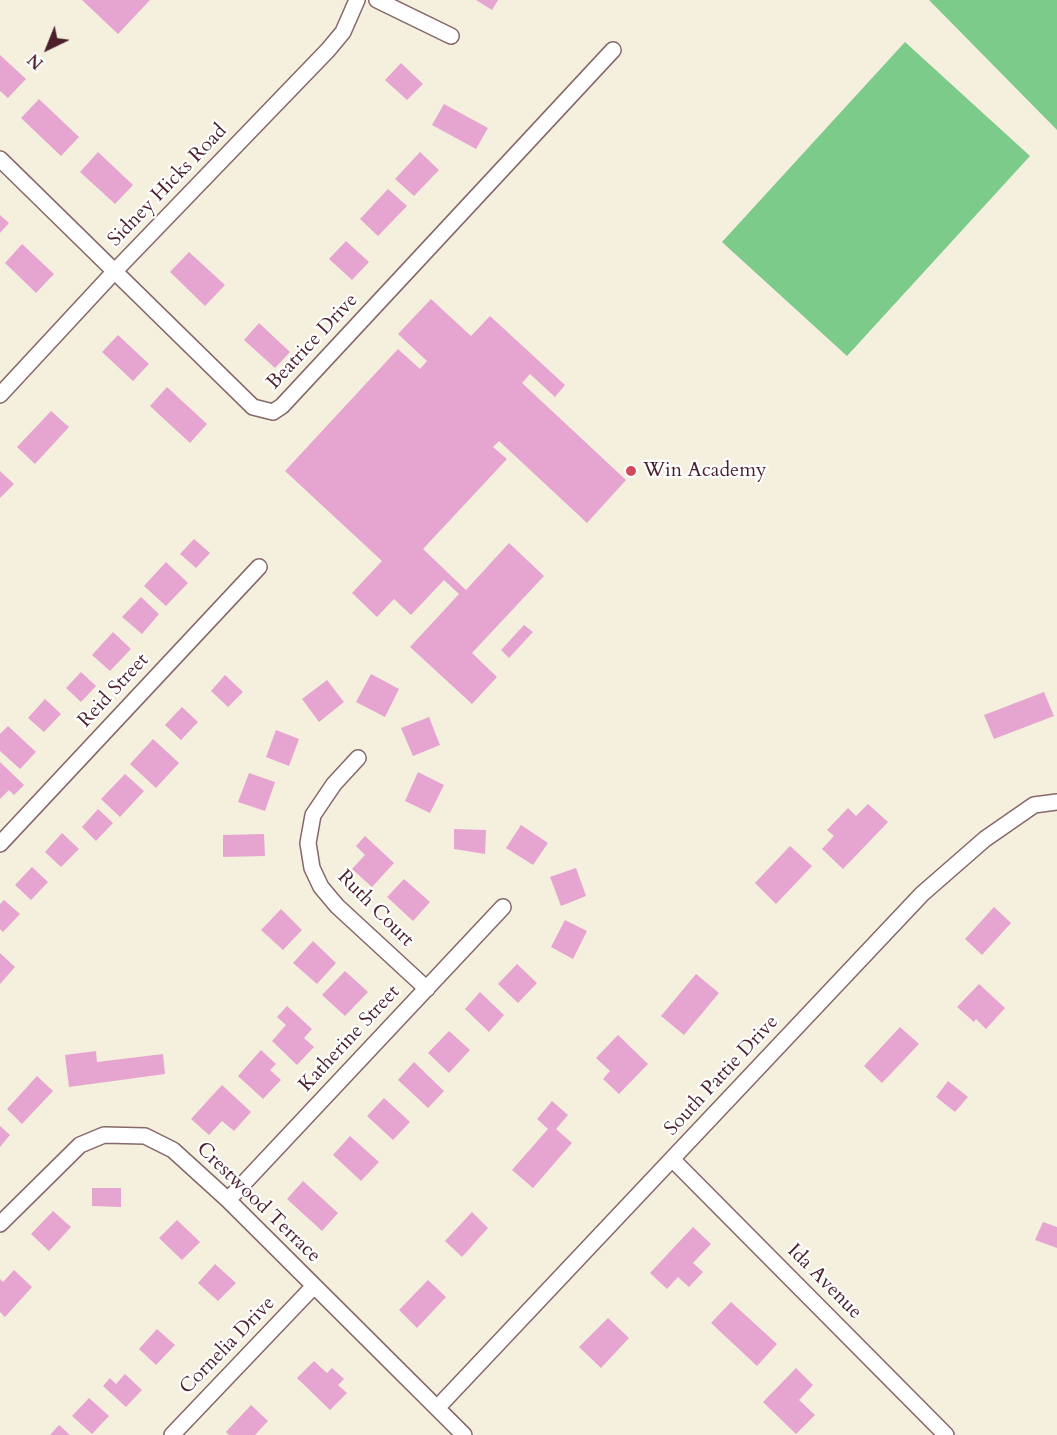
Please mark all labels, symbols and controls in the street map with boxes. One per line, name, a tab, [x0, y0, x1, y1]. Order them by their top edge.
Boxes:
north arrow	[18, 18, 78, 78]
text: N	[23, 48, 48, 74]
street label: Sidney Hicks Road	[103, 120, 233, 252]
street label: Beatrice Drive	[262, 289, 364, 395]
place label: Win Academy	[643, 459, 767, 483]
marker: Win Academy	[624, 464, 638, 478]
street label: Reid Street	[74, 649, 154, 733]
street label: Ruth Court	[332, 866, 418, 952]
street label: Katherine Street	[295, 981, 405, 1097]
street label: South Pattie Drive	[660, 1011, 784, 1141]
street label: Crestwood Terrace	[191, 1138, 325, 1268]
street label: Ida Avenue	[781, 1239, 867, 1325]
street label: Cornelia Drive	[175, 1292, 281, 1400]

